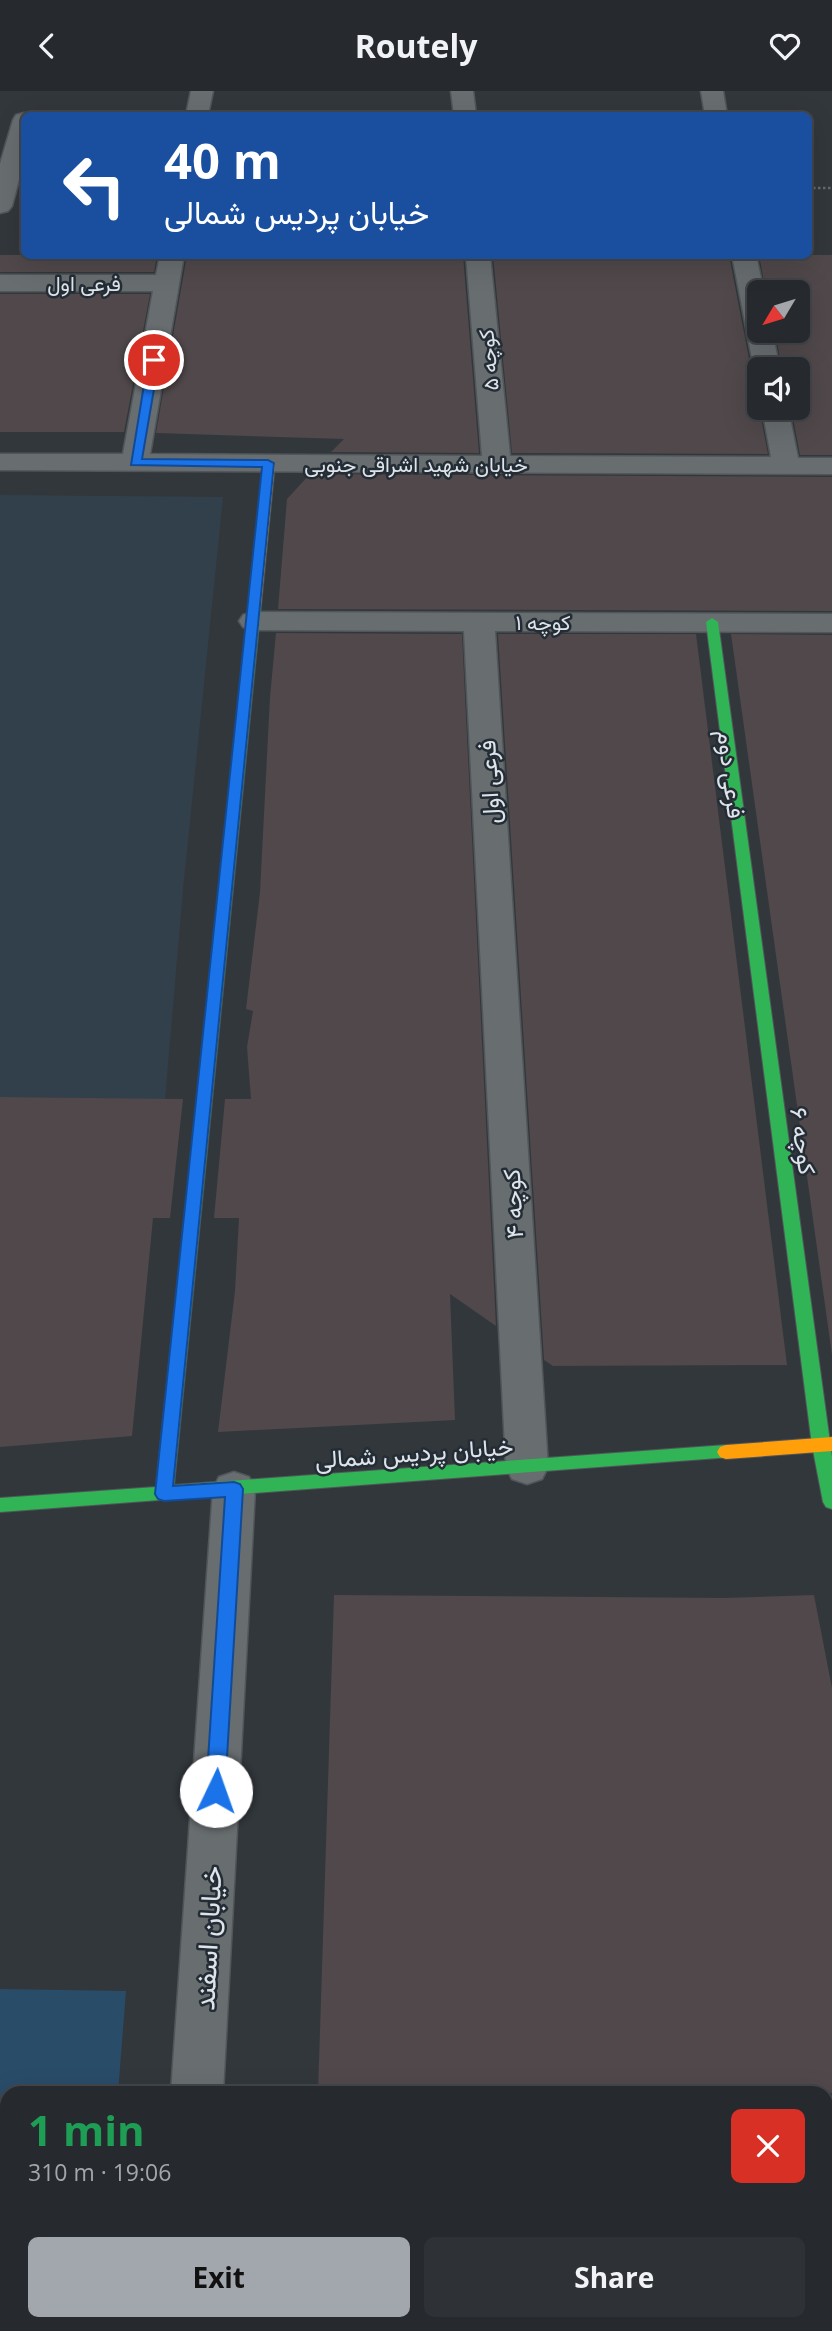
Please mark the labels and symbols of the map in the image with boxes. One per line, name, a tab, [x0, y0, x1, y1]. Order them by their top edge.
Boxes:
street label: فرعی اول	[47, 269, 121, 297]
north arrow	[747, 280, 810, 343]
street label: کوچه ۵	[471, 328, 506, 392]
pin	[124, 330, 184, 390]
street label: خیابان شهید اشراقی جنوبی	[304, 450, 528, 478]
street label: کوچه ۱	[515, 608, 571, 637]
street label: فرعی دوم	[709, 728, 754, 820]
street label: فرعی اول	[469, 739, 507, 825]
street label: کوچه ۶	[782, 1105, 825, 1177]
street label: کوچه ۴	[494, 1168, 531, 1240]
street label: خیابان پردیس شمالی	[314, 1429, 514, 1476]
position arrow	[179, 1754, 253, 1828]
street label: خیابان اسفند	[184, 1865, 230, 2011]

